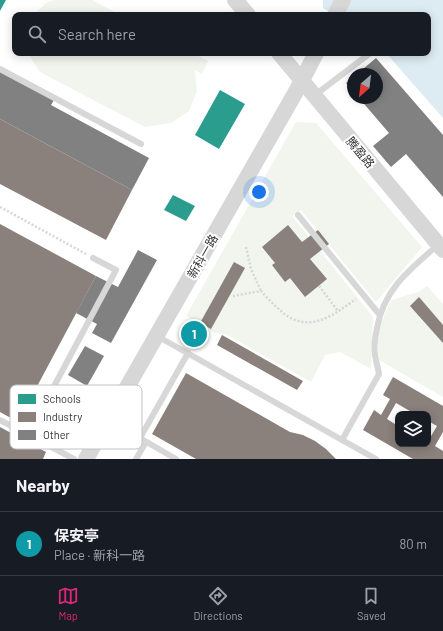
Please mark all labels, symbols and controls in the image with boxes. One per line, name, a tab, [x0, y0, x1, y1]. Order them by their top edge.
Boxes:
search box	[12, 12, 431, 56]
icon: search	[26, 23, 48, 45]
text: Search here	[58, 25, 136, 43]
north arrow	[347, 68, 383, 104]
street label: 腾盈路	[344, 134, 378, 170]
your location	[249, 182, 269, 202]
street label: 新科一路	[184, 232, 220, 280]
pin: 1	[181, 319, 207, 349]
legend	[10, 385, 142, 449]
text: Schools	[43, 392, 81, 405]
text: Industry	[43, 410, 82, 423]
map controls	[395, 411, 431, 447]
button: layers	[395, 411, 431, 447]
text: Other	[43, 428, 70, 441]
text: Nearby	[16, 475, 70, 495]
text: 保安亭	[54, 526, 99, 544]
text: 1	[27, 536, 31, 552]
text: 80 m	[400, 536, 427, 552]
text: Place · 新科一路	[54, 547, 145, 563]
tab: Map	[57, 585, 79, 622]
tab: Directions	[193, 585, 243, 622]
tab: Saved	[357, 585, 386, 622]

